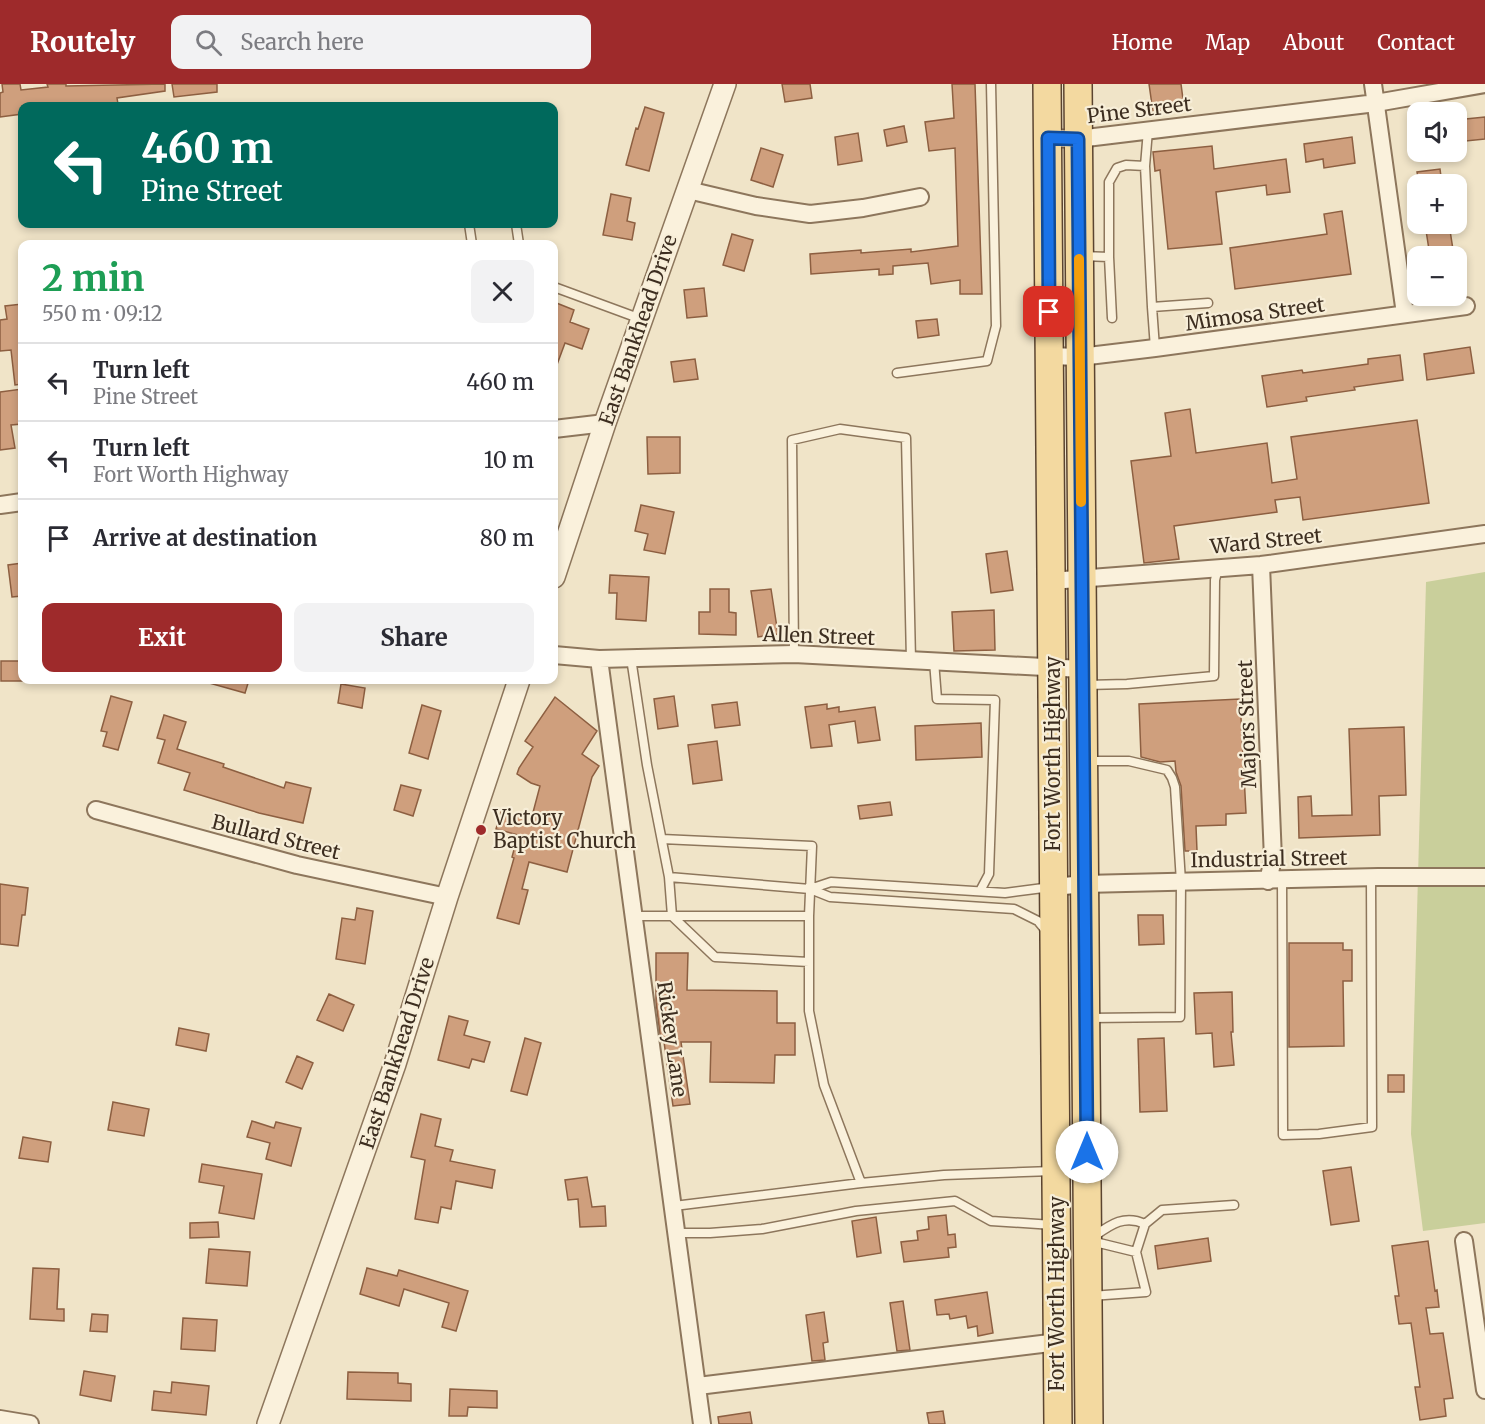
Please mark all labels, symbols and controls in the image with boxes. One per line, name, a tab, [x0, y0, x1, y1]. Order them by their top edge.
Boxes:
search box	[171, 15, 591, 69]
text: Routely	[30, 24, 135, 60]
icon: search	[192, 26, 225, 59]
text: Search here	[240, 28, 364, 56]
text: Home	[1112, 29, 1172, 56]
text: Map	[1205, 29, 1250, 56]
text: About	[1283, 29, 1344, 56]
text: Contact	[1377, 29, 1455, 56]
street label: Pine Street	[1085, 91, 1193, 128]
map controls	[1407, 102, 1467, 306]
button: sound	[1407, 102, 1467, 162]
text: 460 m	[141, 122, 273, 174]
icon: left	[42, 126, 120, 204]
text: Pine Street	[141, 174, 283, 208]
button: +	[1407, 174, 1467, 234]
street label: East Bankhead Drive	[593, 231, 682, 428]
button: −	[1407, 246, 1467, 306]
text: 2 min	[42, 256, 145, 301]
button: close	[471, 260, 534, 323]
pin	[1023, 286, 1074, 337]
street label: Mimosa Street	[1184, 291, 1326, 336]
icon: arrive	[1032, 295, 1065, 328]
text: 550 m · 09:12	[42, 301, 163, 326]
text: Turn left	[93, 356, 190, 384]
icon: left	[42, 366, 75, 399]
text: 460 m	[466, 368, 534, 396]
text: Pine Street	[93, 384, 198, 409]
text: Turn left	[93, 434, 190, 462]
icon: left	[42, 444, 75, 477]
text: 10 m	[484, 446, 534, 474]
text: Fort Worth Highway	[93, 462, 289, 487]
icon: arrive	[42, 522, 75, 555]
street label: Ward Street	[1208, 522, 1323, 559]
text: Arrive at destination	[93, 524, 317, 552]
text: 80 m	[480, 524, 534, 552]
button: Exit	[42, 603, 282, 672]
button: Share	[294, 603, 534, 672]
street label: Allen Street	[761, 621, 876, 650]
street label: Fort Worth Highway	[1040, 656, 1065, 852]
street label: Majors Street	[1232, 659, 1261, 789]
place label: Victory Baptist Church	[492, 805, 636, 853]
street label: Bullard Street	[209, 808, 343, 865]
marker: Victory Baptist Church	[474, 823, 488, 837]
street label: Industrial Street	[1190, 845, 1348, 872]
street label: East Bankhead Drive	[354, 954, 439, 1152]
street label: Rickey Lane	[652, 979, 693, 1098]
position arrow	[1055, 1120, 1119, 1184]
street label: Fort Worth Highway	[1044, 1196, 1069, 1392]

